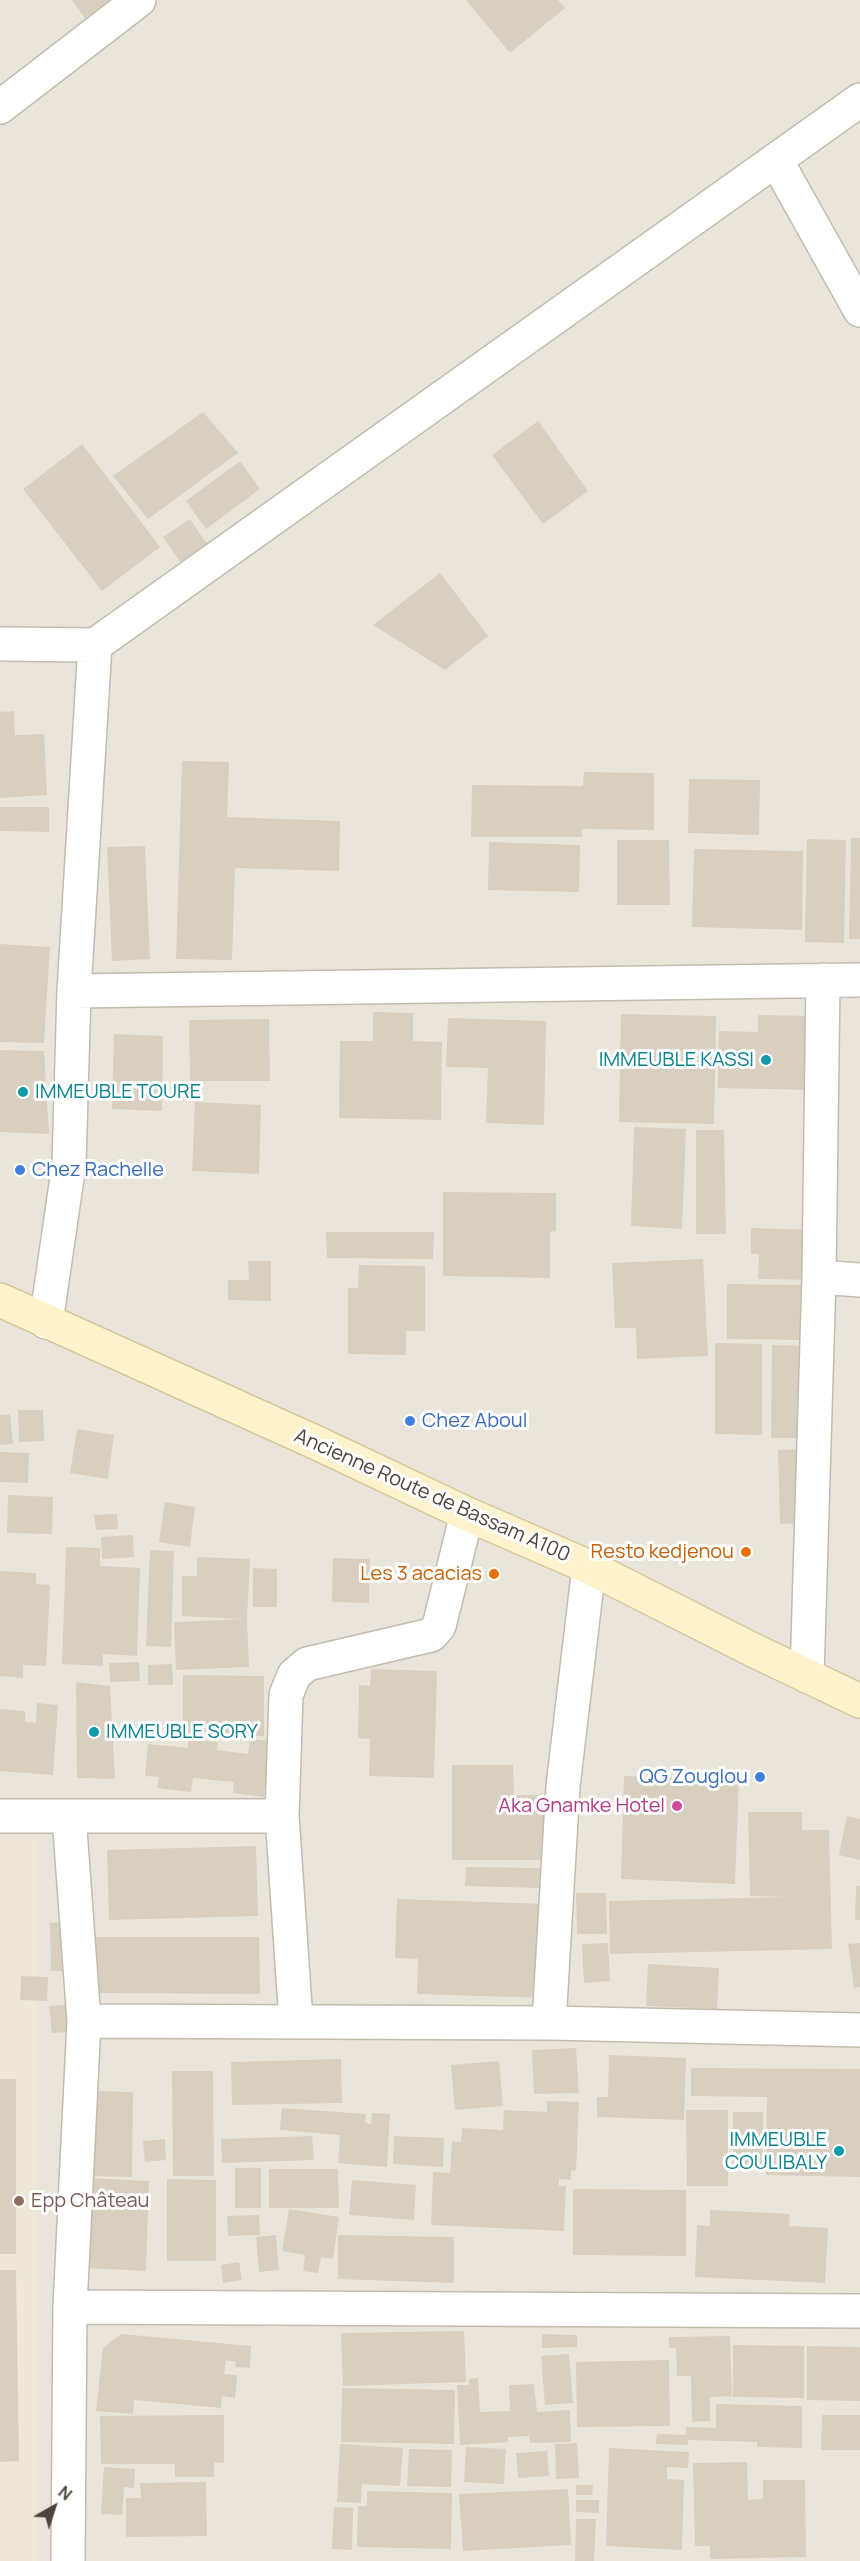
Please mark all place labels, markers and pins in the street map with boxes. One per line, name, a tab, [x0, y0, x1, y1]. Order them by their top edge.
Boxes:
place label: IMMEUBLE KASSI	[599, 1048, 754, 1072]
marker: IMMEUBLE KASSI	[759, 1053, 773, 1067]
place label: IMMEUBLE TOURE	[35, 1080, 201, 1104]
marker: IMMEUBLE TOURE	[16, 1085, 30, 1099]
place label: Chez Rachelle	[32, 1158, 164, 1182]
marker: Chez Rachelle	[13, 1163, 27, 1177]
place label: Chez Aboul	[422, 1409, 527, 1433]
marker: Chez Aboul	[403, 1414, 417, 1428]
place label: Resto kedjenou	[591, 1540, 734, 1564]
marker: Resto kedjenou	[739, 1545, 753, 1559]
place label: Les 3 acacias	[360, 1562, 482, 1586]
marker: Les 3 acacias	[487, 1567, 501, 1581]
place label: IMMEUBLE SORY	[106, 1720, 258, 1744]
marker: IMMEUBLE SORY	[87, 1725, 101, 1739]
place label: QG Zouglou	[639, 1765, 748, 1789]
marker: QG Zouglou	[753, 1770, 767, 1784]
place label: Aka Gnamke Hotel	[498, 1794, 665, 1818]
marker: Aka Gnamke Hotel	[670, 1799, 684, 1813]
place label: IMMEUBLE COULIBALY	[725, 2128, 827, 2175]
marker: IMMEUBLE COULIBALY	[832, 2144, 846, 2158]
place label: Epp Château	[31, 2189, 149, 2213]
marker: Epp Château	[12, 2194, 26, 2208]

